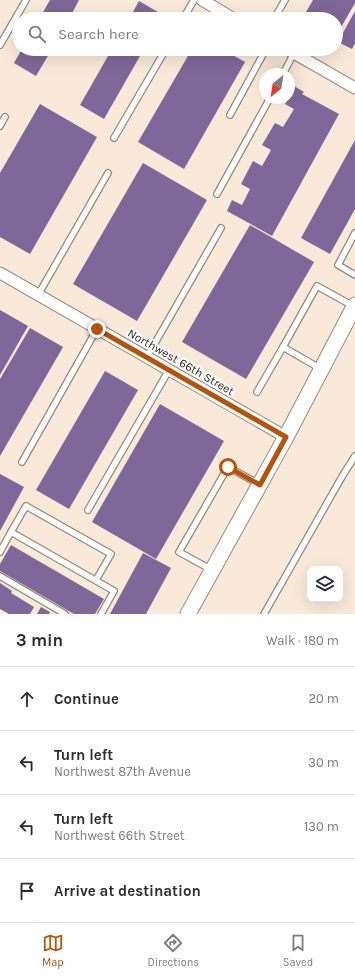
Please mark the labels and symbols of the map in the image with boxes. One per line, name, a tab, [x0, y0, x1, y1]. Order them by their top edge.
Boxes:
north arrow	[259, 68, 295, 104]
route end	[88, 320, 106, 338]
street label: Northwest 66th Street	[125, 326, 237, 398]
route start	[219, 458, 237, 476]

